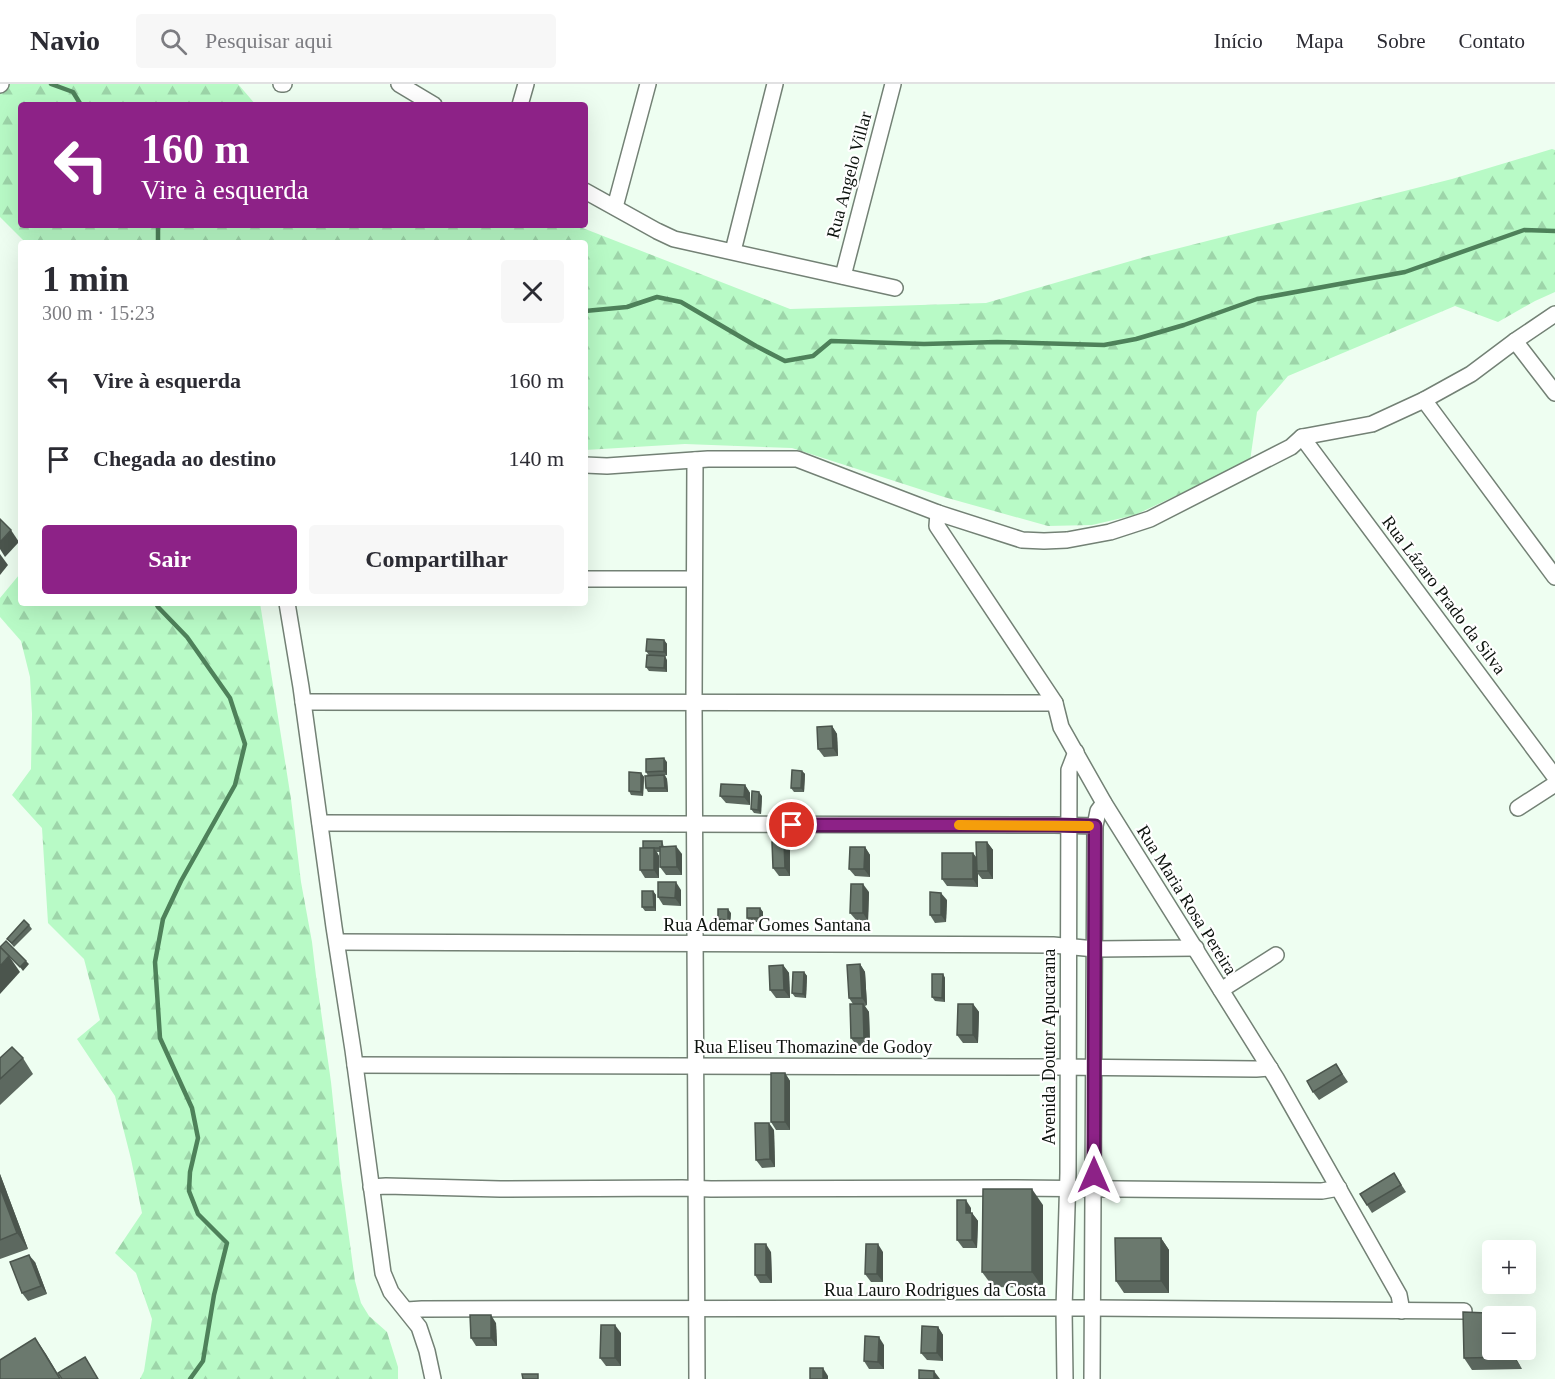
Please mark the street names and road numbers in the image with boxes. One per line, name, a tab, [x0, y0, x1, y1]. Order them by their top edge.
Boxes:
street label: Rua Angelo Villar	[822, 109, 876, 241]
street label: Rua Lázaro Prado da Silva	[1378, 512, 1510, 678]
street label: Rua Maria Rosa Pereira	[1133, 822, 1241, 978]
street label: Rua Ademar Gomes Santana	[663, 915, 871, 935]
street label: Avenida Doutor Apucarana	[1039, 949, 1059, 1145]
street label: Rua Eliseu Thomazine de Godoy	[694, 1037, 932, 1057]
street label: Rua Lauro Rodrigues da Costa	[824, 1280, 1046, 1300]

